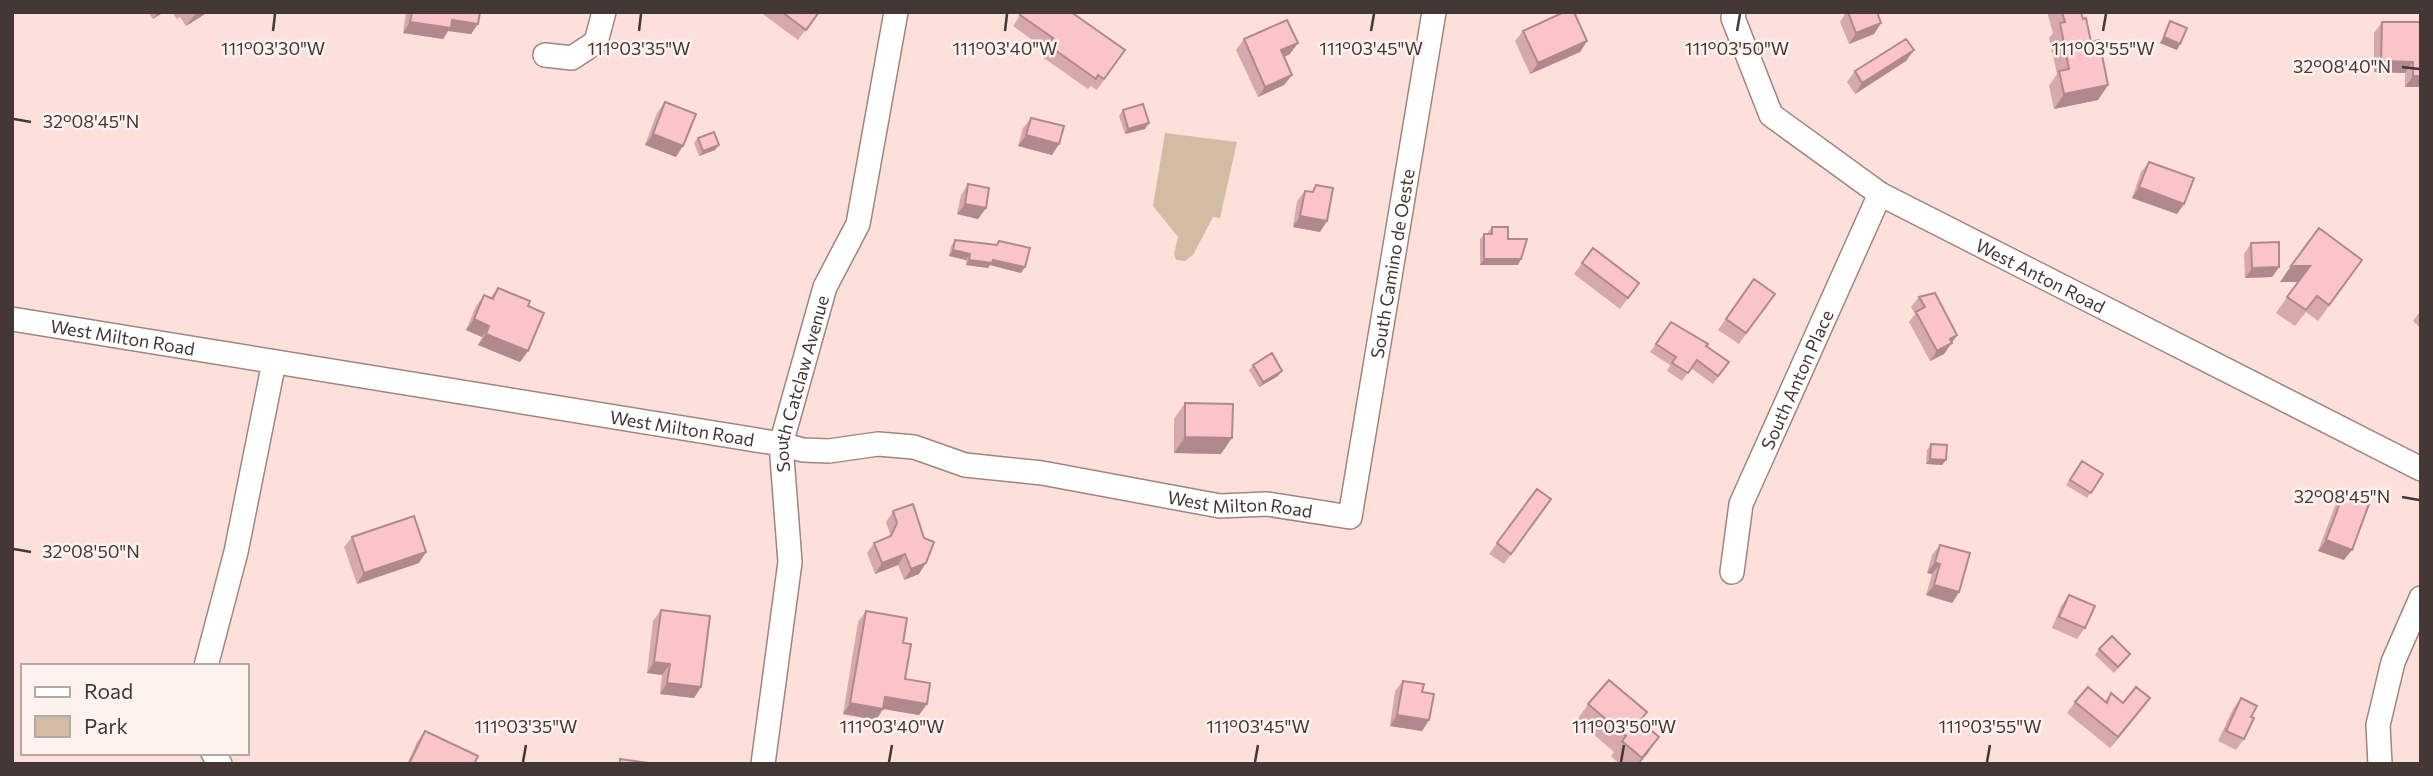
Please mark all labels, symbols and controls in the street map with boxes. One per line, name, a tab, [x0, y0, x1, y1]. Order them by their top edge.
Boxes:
text: 111°03'30"W	[221, 37, 325, 59]
text: 111°03'35"W	[588, 37, 690, 59]
text: 111°03'40"W	[953, 37, 1057, 59]
text: 111°03'45"W	[1319, 37, 1423, 59]
text: 111°03'50"W	[1685, 37, 1789, 59]
text: 111°03'55"W	[2051, 37, 2155, 59]
text: 32°08'40"N	[2293, 55, 2391, 77]
text: 32°08'45"N	[43, 110, 139, 132]
street label: South Camino de Oeste	[1366, 167, 1419, 360]
street label: West Anton Road	[1972, 234, 2109, 318]
street label: South Catclaw Avenue	[770, 293, 833, 473]
street label: South Anton Place	[1756, 306, 1838, 453]
street label: West Milton Road	[49, 314, 196, 360]
street label: West Milton Road	[608, 405, 756, 451]
text: 32°08'45"N	[2294, 485, 2390, 507]
street label: West Milton Road	[1166, 486, 1314, 522]
text: 32°08'50"N	[42, 540, 140, 562]
legend	[21, 664, 248, 755]
text: Road	[84, 678, 133, 703]
text: Park	[84, 713, 128, 738]
text: 111°03'35"W	[475, 715, 577, 737]
text: 111°03'40"W	[840, 715, 944, 737]
text: 111°03'45"W	[1206, 715, 1310, 737]
text: 111°03'50"W	[1572, 715, 1676, 737]
text: 111°03'55"W	[1938, 715, 2042, 737]

